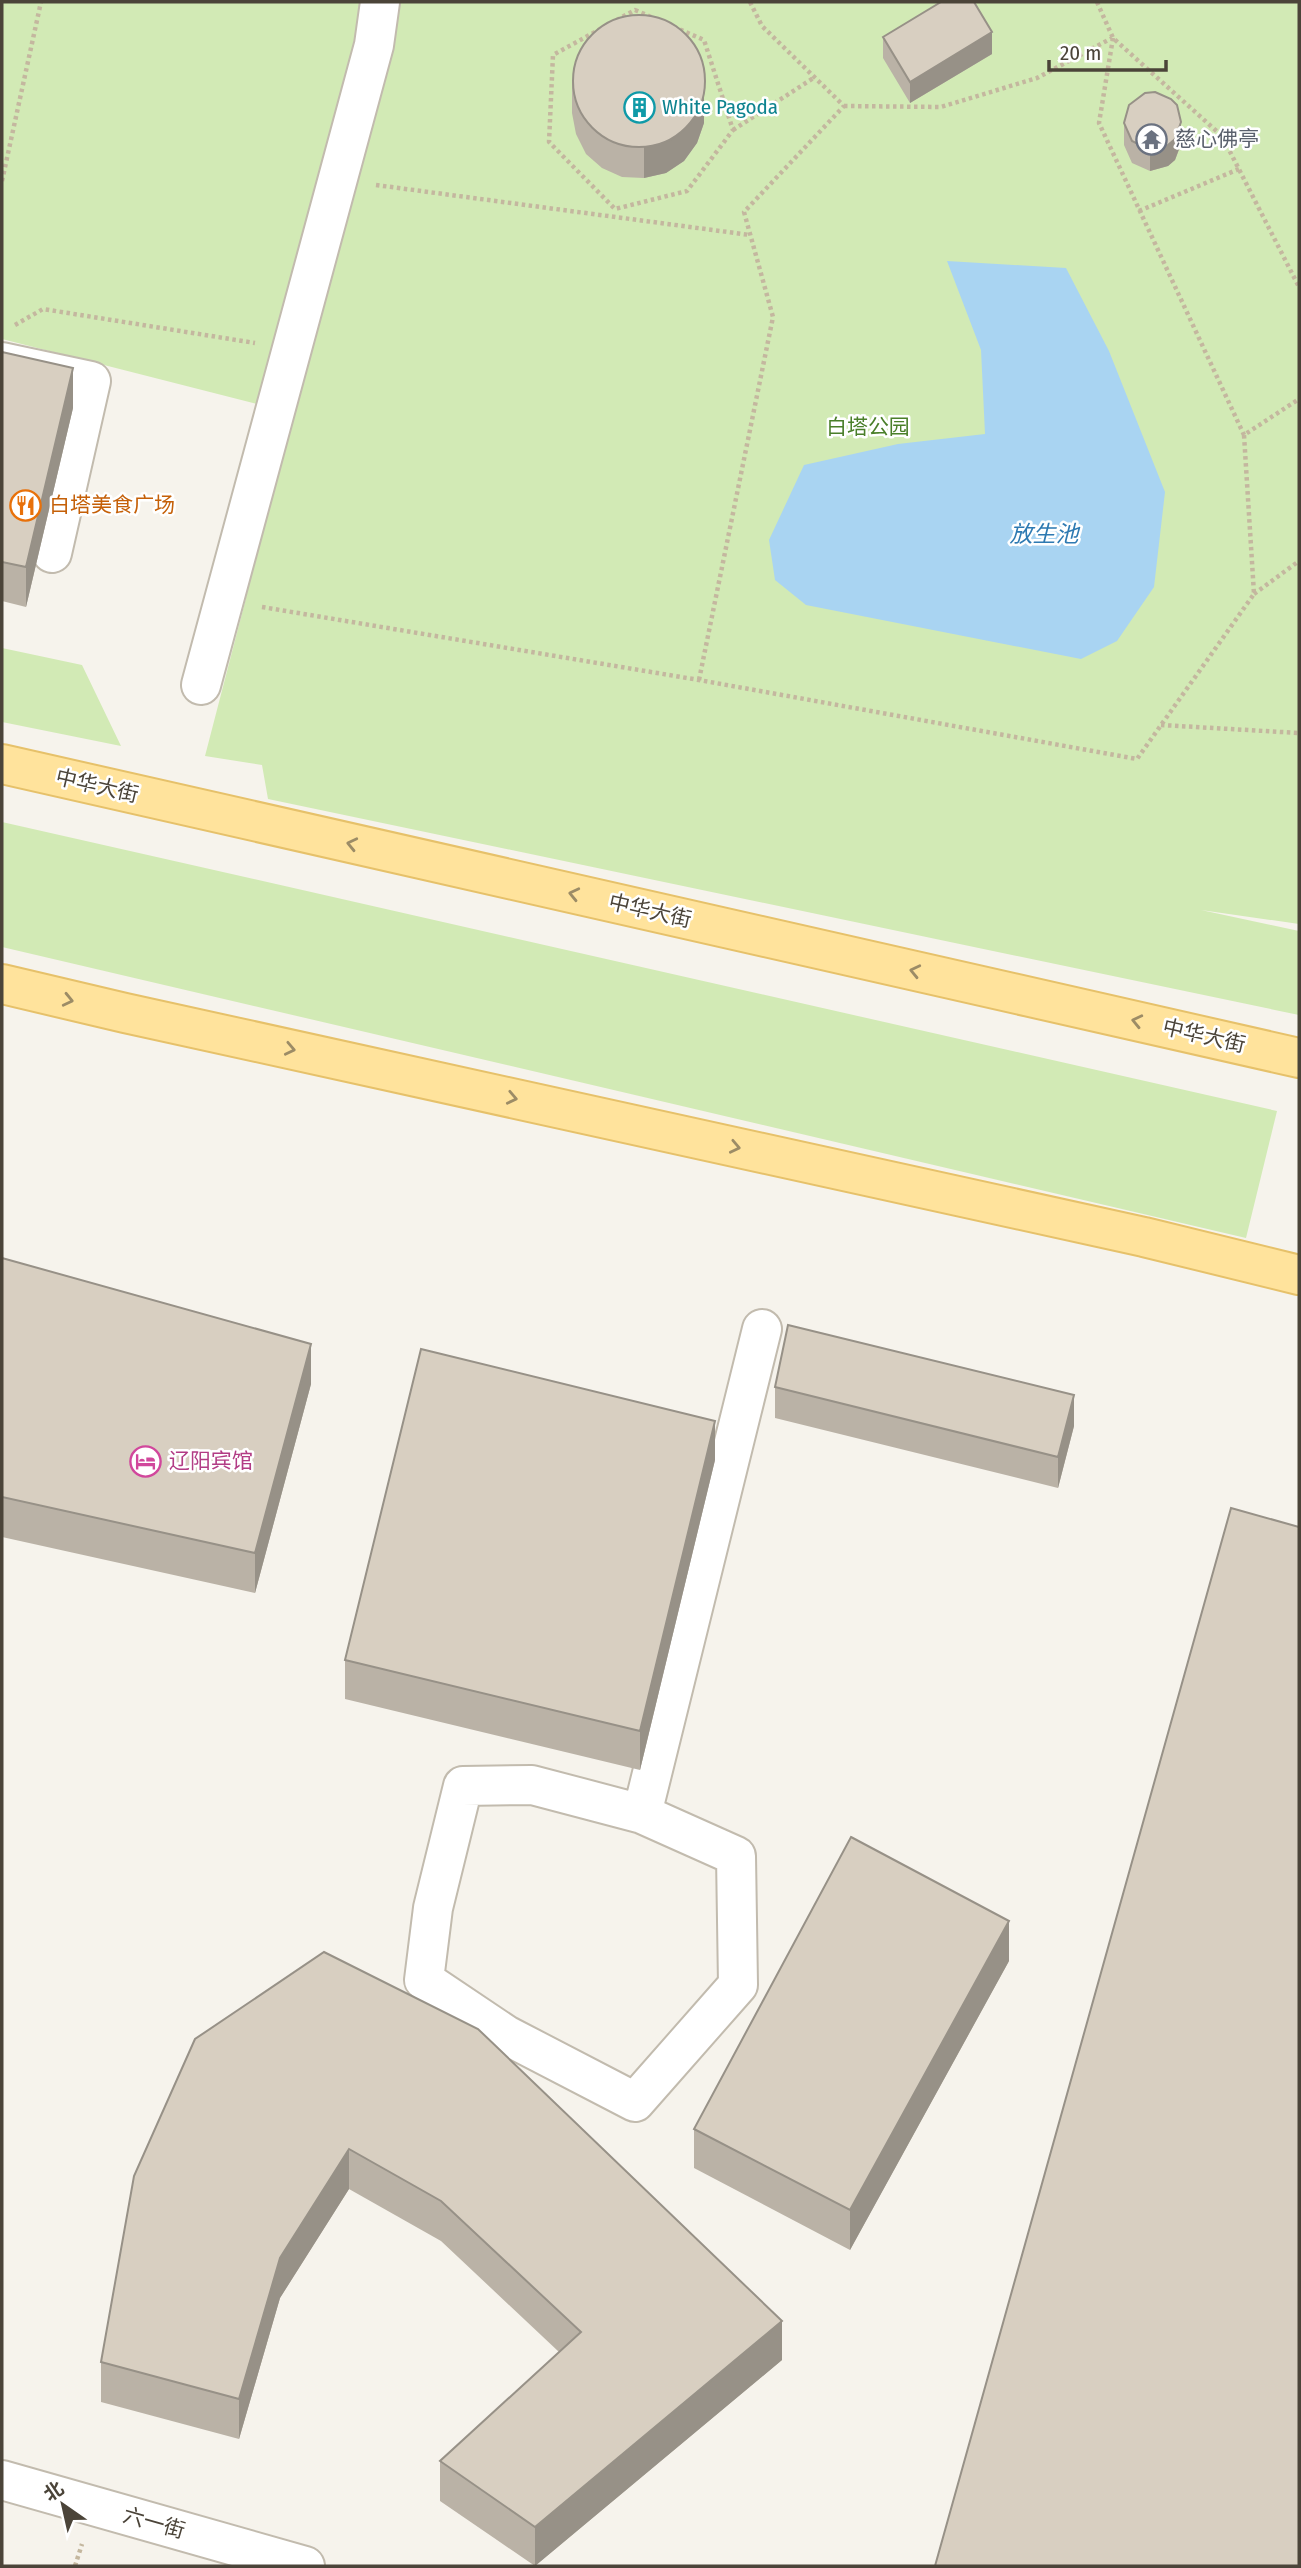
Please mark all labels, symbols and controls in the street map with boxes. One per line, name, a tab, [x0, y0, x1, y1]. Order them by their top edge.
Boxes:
scale bar	[1049, 28, 1166, 72]
text: 20 m	[1060, 40, 1101, 66]
building icon: White Pagoda	[622, 90, 656, 124]
place label: White Pagoda	[662, 94, 778, 120]
temple icon: 慈心佛亭	[1135, 122, 1169, 156]
place label: 慈心佛亭	[1175, 126, 1259, 152]
park label: 白塔公园	[826, 414, 910, 440]
restaurant icon: 白塔美食广场	[9, 488, 43, 522]
place label: 白塔美食广场	[49, 492, 175, 518]
water label: 放生池	[1010, 520, 1081, 548]
street label: 中华大街	[53, 764, 141, 808]
one-way arrow	[346, 837, 358, 852]
one-way arrow	[568, 887, 580, 902]
street label: 中华大街	[606, 889, 694, 933]
one-way arrow	[909, 965, 921, 979]
one-way arrow	[62, 991, 74, 1006]
street label: 中华大街	[1160, 1014, 1248, 1058]
one-way arrow	[1131, 1015, 1143, 1029]
one-way arrow	[284, 1041, 296, 1056]
one-way arrow	[506, 1090, 518, 1104]
one-way arrow	[729, 1138, 741, 1153]
hotel icon: 辽阳宾馆	[129, 1444, 163, 1478]
place label: 辽阳宾馆	[169, 1448, 253, 1474]
north arrow	[28, 2470, 98, 2540]
text: 北	[39, 2476, 68, 2506]
street label: 六一街	[120, 2502, 188, 2544]

